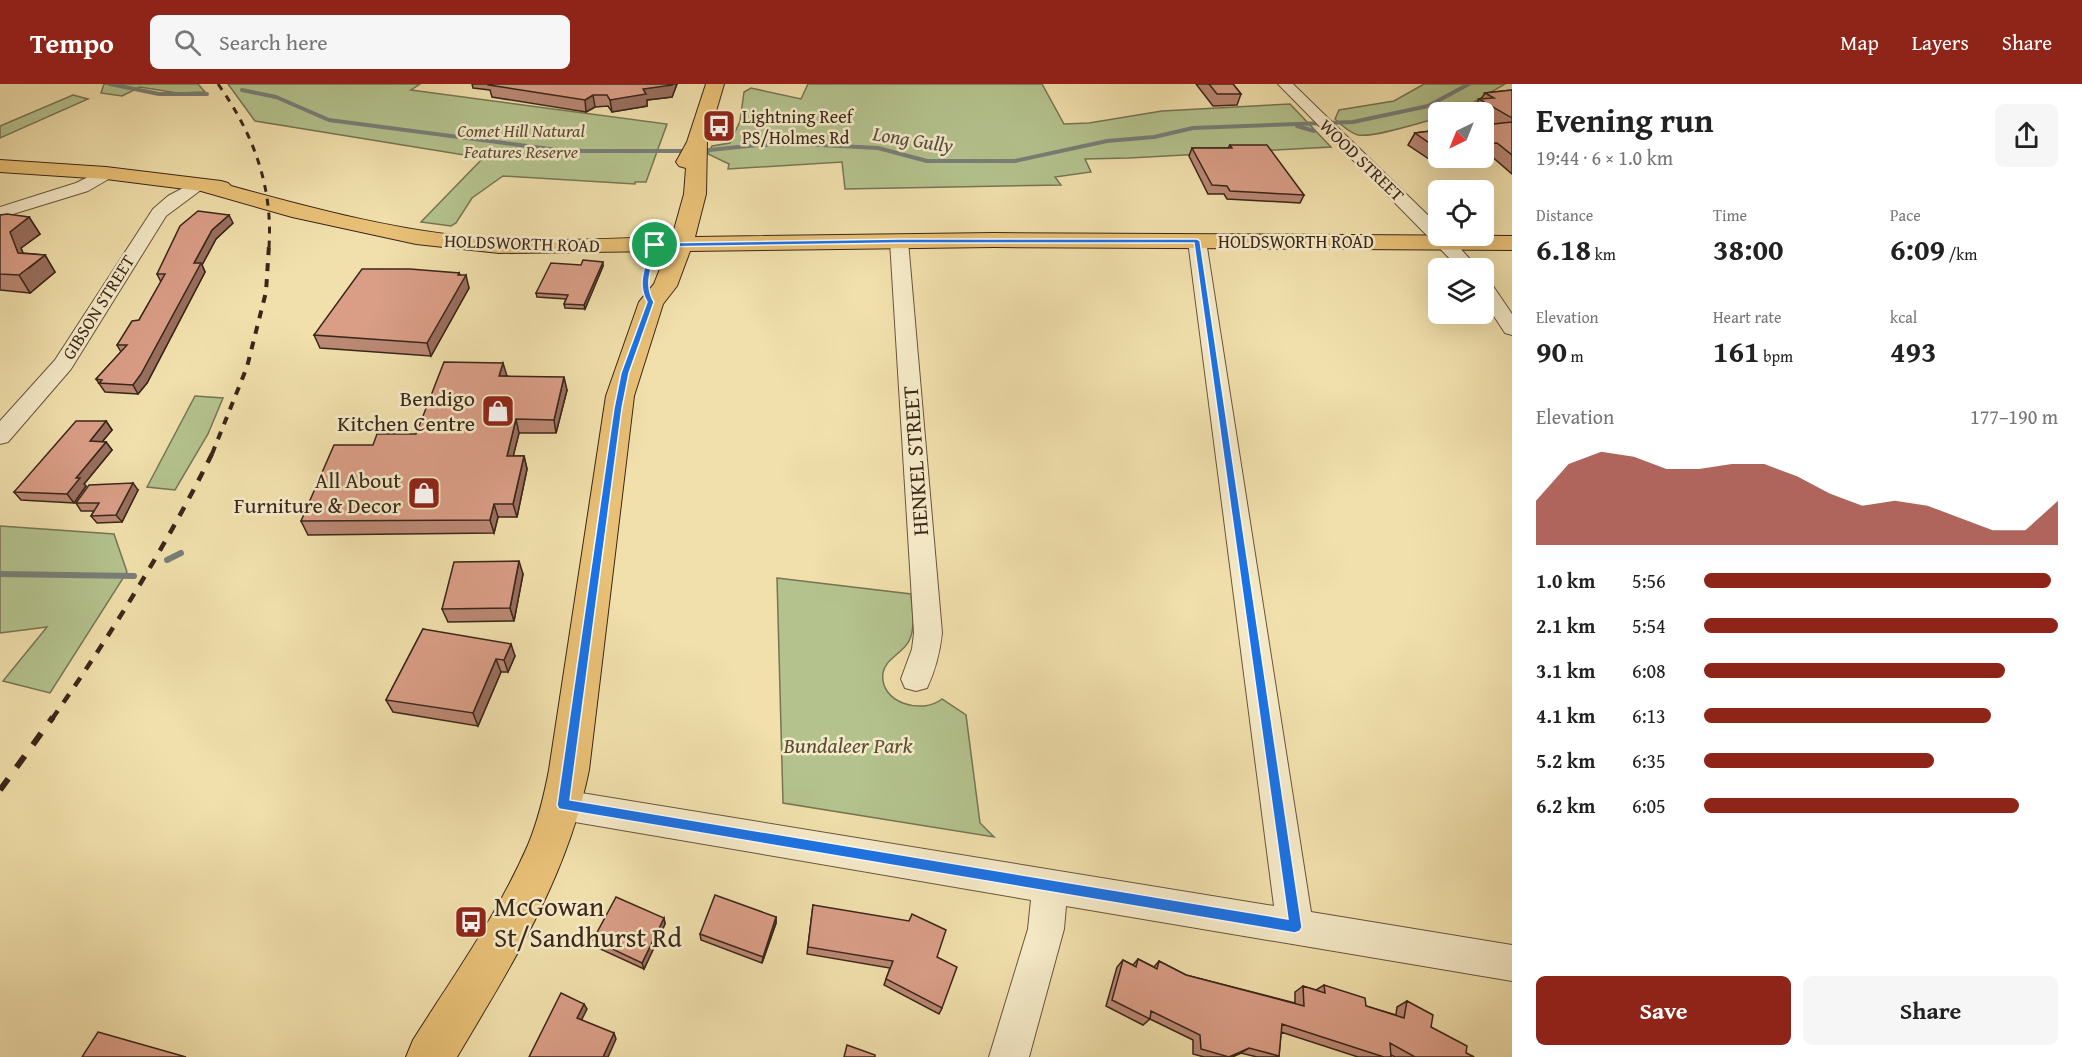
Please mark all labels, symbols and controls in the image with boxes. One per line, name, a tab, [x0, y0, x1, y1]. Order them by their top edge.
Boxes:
search box	[150, 15, 570, 69]
text: Tempo	[30, 22, 114, 63]
icon: search	[171, 26, 204, 59]
text: Search here	[219, 26, 328, 58]
text: Map	[1840, 27, 1879, 58]
text: Layers	[1912, 27, 1969, 58]
text: Share	[2002, 27, 2052, 58]
text: Evening run	[1536, 96, 1713, 144]
north arrow	[1428, 102, 1494, 168]
map controls	[1428, 102, 1494, 324]
place label: Lightning Reef PS/Holmes Rd	[742, 103, 855, 151]
button: share	[1995, 104, 2058, 167]
bus stop icon: Lightning Reef PS/Holmes Rd	[701, 108, 737, 144]
street label: WOOD STREET	[1313, 112, 1411, 208]
park label: Comet Hill Natural Features Reserve	[457, 117, 585, 165]
water label: Long Gully	[870, 118, 955, 160]
text: 19:44 · 6 × 1.0 km	[1536, 143, 1673, 172]
button: locate	[1428, 180, 1494, 246]
text: Distance	[1536, 203, 1593, 227]
text: Time	[1713, 203, 1747, 227]
text: Pace	[1890, 203, 1921, 227]
pin	[629, 219, 680, 270]
street label: HOLDSWORTH ROAD	[444, 227, 600, 259]
text: 6.18	[1536, 227, 1591, 271]
text: 38:00	[1713, 227, 1784, 271]
text: 6:09	[1890, 227, 1945, 271]
icon: arrive	[638, 228, 671, 261]
street label: HOLDSWORTH ROAD	[1218, 228, 1374, 255]
text: km	[1591, 242, 1616, 266]
text: /km	[1945, 242, 1977, 266]
street label: GIBSON STREET	[55, 249, 141, 365]
button: layers	[1428, 258, 1494, 324]
text: Elevation	[1536, 305, 1599, 329]
text: Heart rate	[1713, 305, 1782, 329]
text: kcal	[1890, 305, 1917, 329]
text: 90	[1536, 329, 1567, 373]
text: 161	[1713, 329, 1760, 373]
text: 493	[1890, 329, 1937, 373]
text: m	[1567, 344, 1584, 368]
text: bpm	[1760, 344, 1793, 368]
place label: Bendigo Kitchen Centre	[337, 382, 475, 439]
street label: HENKEL STREET	[894, 385, 936, 537]
shop icon: Bendigo Kitchen Centre	[480, 393, 516, 429]
text: Elevation	[1536, 402, 1614, 431]
text: 177–190 m	[1970, 402, 2058, 431]
place label: All About Furniture & Decor	[234, 464, 401, 521]
shop icon: All About Furniture & Decor	[406, 475, 442, 511]
text: 1.0 km	[1536, 566, 1595, 595]
text: 5:56	[1632, 566, 1666, 595]
text: 2.1 km	[1536, 611, 1595, 640]
text: 5:54	[1632, 611, 1666, 640]
text: 3.1 km	[1536, 656, 1595, 685]
text: 6:08	[1632, 656, 1666, 685]
text: 4.1 km	[1536, 701, 1595, 730]
text: 6:13	[1632, 701, 1666, 730]
park label: Bundaleer Park	[782, 729, 913, 761]
text: 5.2 km	[1536, 746, 1595, 775]
text: 6:35	[1632, 746, 1666, 775]
text: 6.2 km	[1536, 791, 1595, 820]
text: 6:05	[1632, 791, 1666, 820]
place label: McGowan St/Sandhurst Rd	[494, 886, 683, 957]
bus stop icon: McGowan St/Sandhurst Rd	[453, 904, 489, 940]
button: Save	[1536, 976, 1791, 1045]
button: Share	[1803, 976, 2058, 1045]

